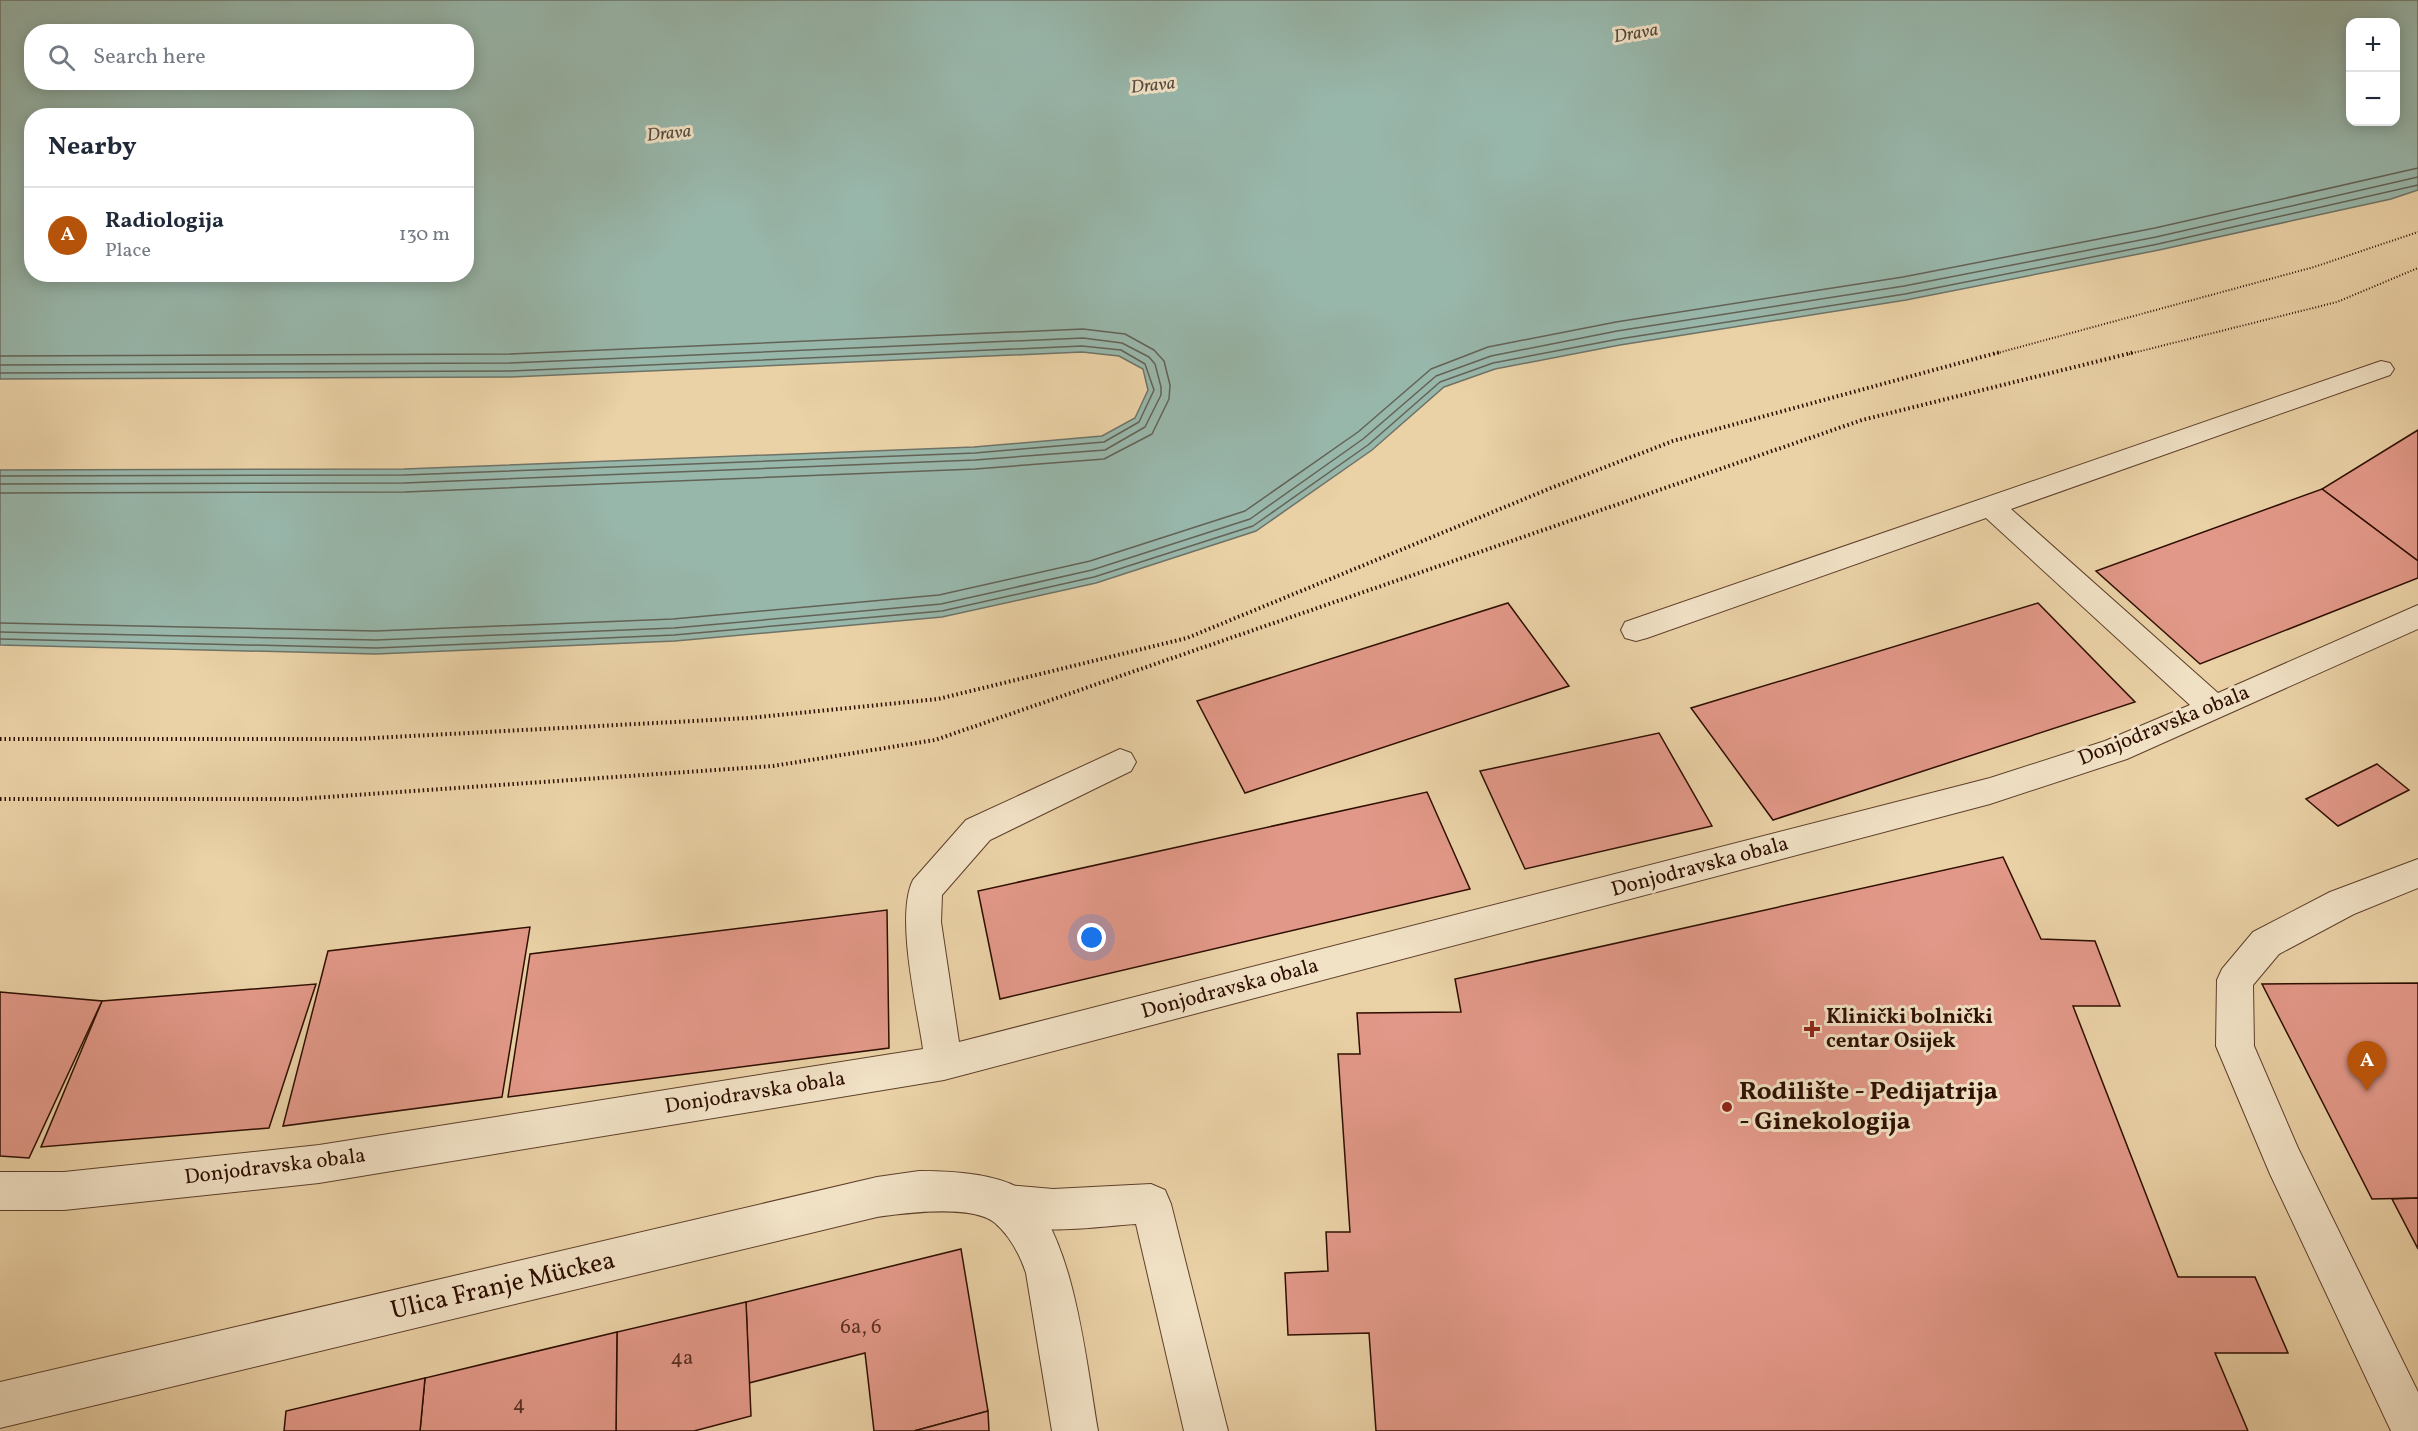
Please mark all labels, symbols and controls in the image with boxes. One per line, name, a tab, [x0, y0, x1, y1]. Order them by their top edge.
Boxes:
water label: Drava	[1612, 18, 1660, 50]
map controls	[2346, 18, 2400, 126]
button: +	[2346, 18, 2400, 72]
search box	[24, 24, 474, 90]
icon: search	[45, 41, 78, 74]
text: Search here	[93, 42, 206, 73]
water label: Drava	[1129, 71, 1177, 101]
button: −	[2346, 72, 2400, 126]
water label: Drava	[645, 119, 693, 149]
text: Nearby	[48, 129, 137, 165]
text: Radiologija	[105, 206, 224, 237]
text: A	[60, 221, 75, 249]
text: 130 m	[399, 221, 450, 249]
text: Place	[105, 237, 151, 265]
street label: Donjodravska obala	[2074, 678, 2254, 774]
street label: Donjodravska obala	[1608, 829, 1792, 905]
your location	[1077, 923, 1106, 952]
street label: Donjodravska obala	[1138, 951, 1322, 1027]
place label: Klinički bolnički centar Osijek	[1826, 1003, 1993, 1056]
marker: Klinički bolnički centar Osijek	[1803, 1020, 1821, 1038]
pin: A	[2348, 1042, 2386, 1091]
street label: Donjodravska obala	[663, 1064, 847, 1122]
place label: Rodilište - Pedijatrija - Ginekologija	[1739, 1074, 1998, 1140]
marker: Rodilište - Pedijatrija - Ginekologija	[1720, 1100, 1734, 1114]
street label: Donjodravska obala	[183, 1141, 367, 1193]
street label: Ulica Franje Mückea	[387, 1243, 619, 1329]
house number: 6a, 6	[840, 1313, 882, 1342]
house number: 4a	[671, 1344, 694, 1373]
house number: 4	[513, 1390, 525, 1419]

